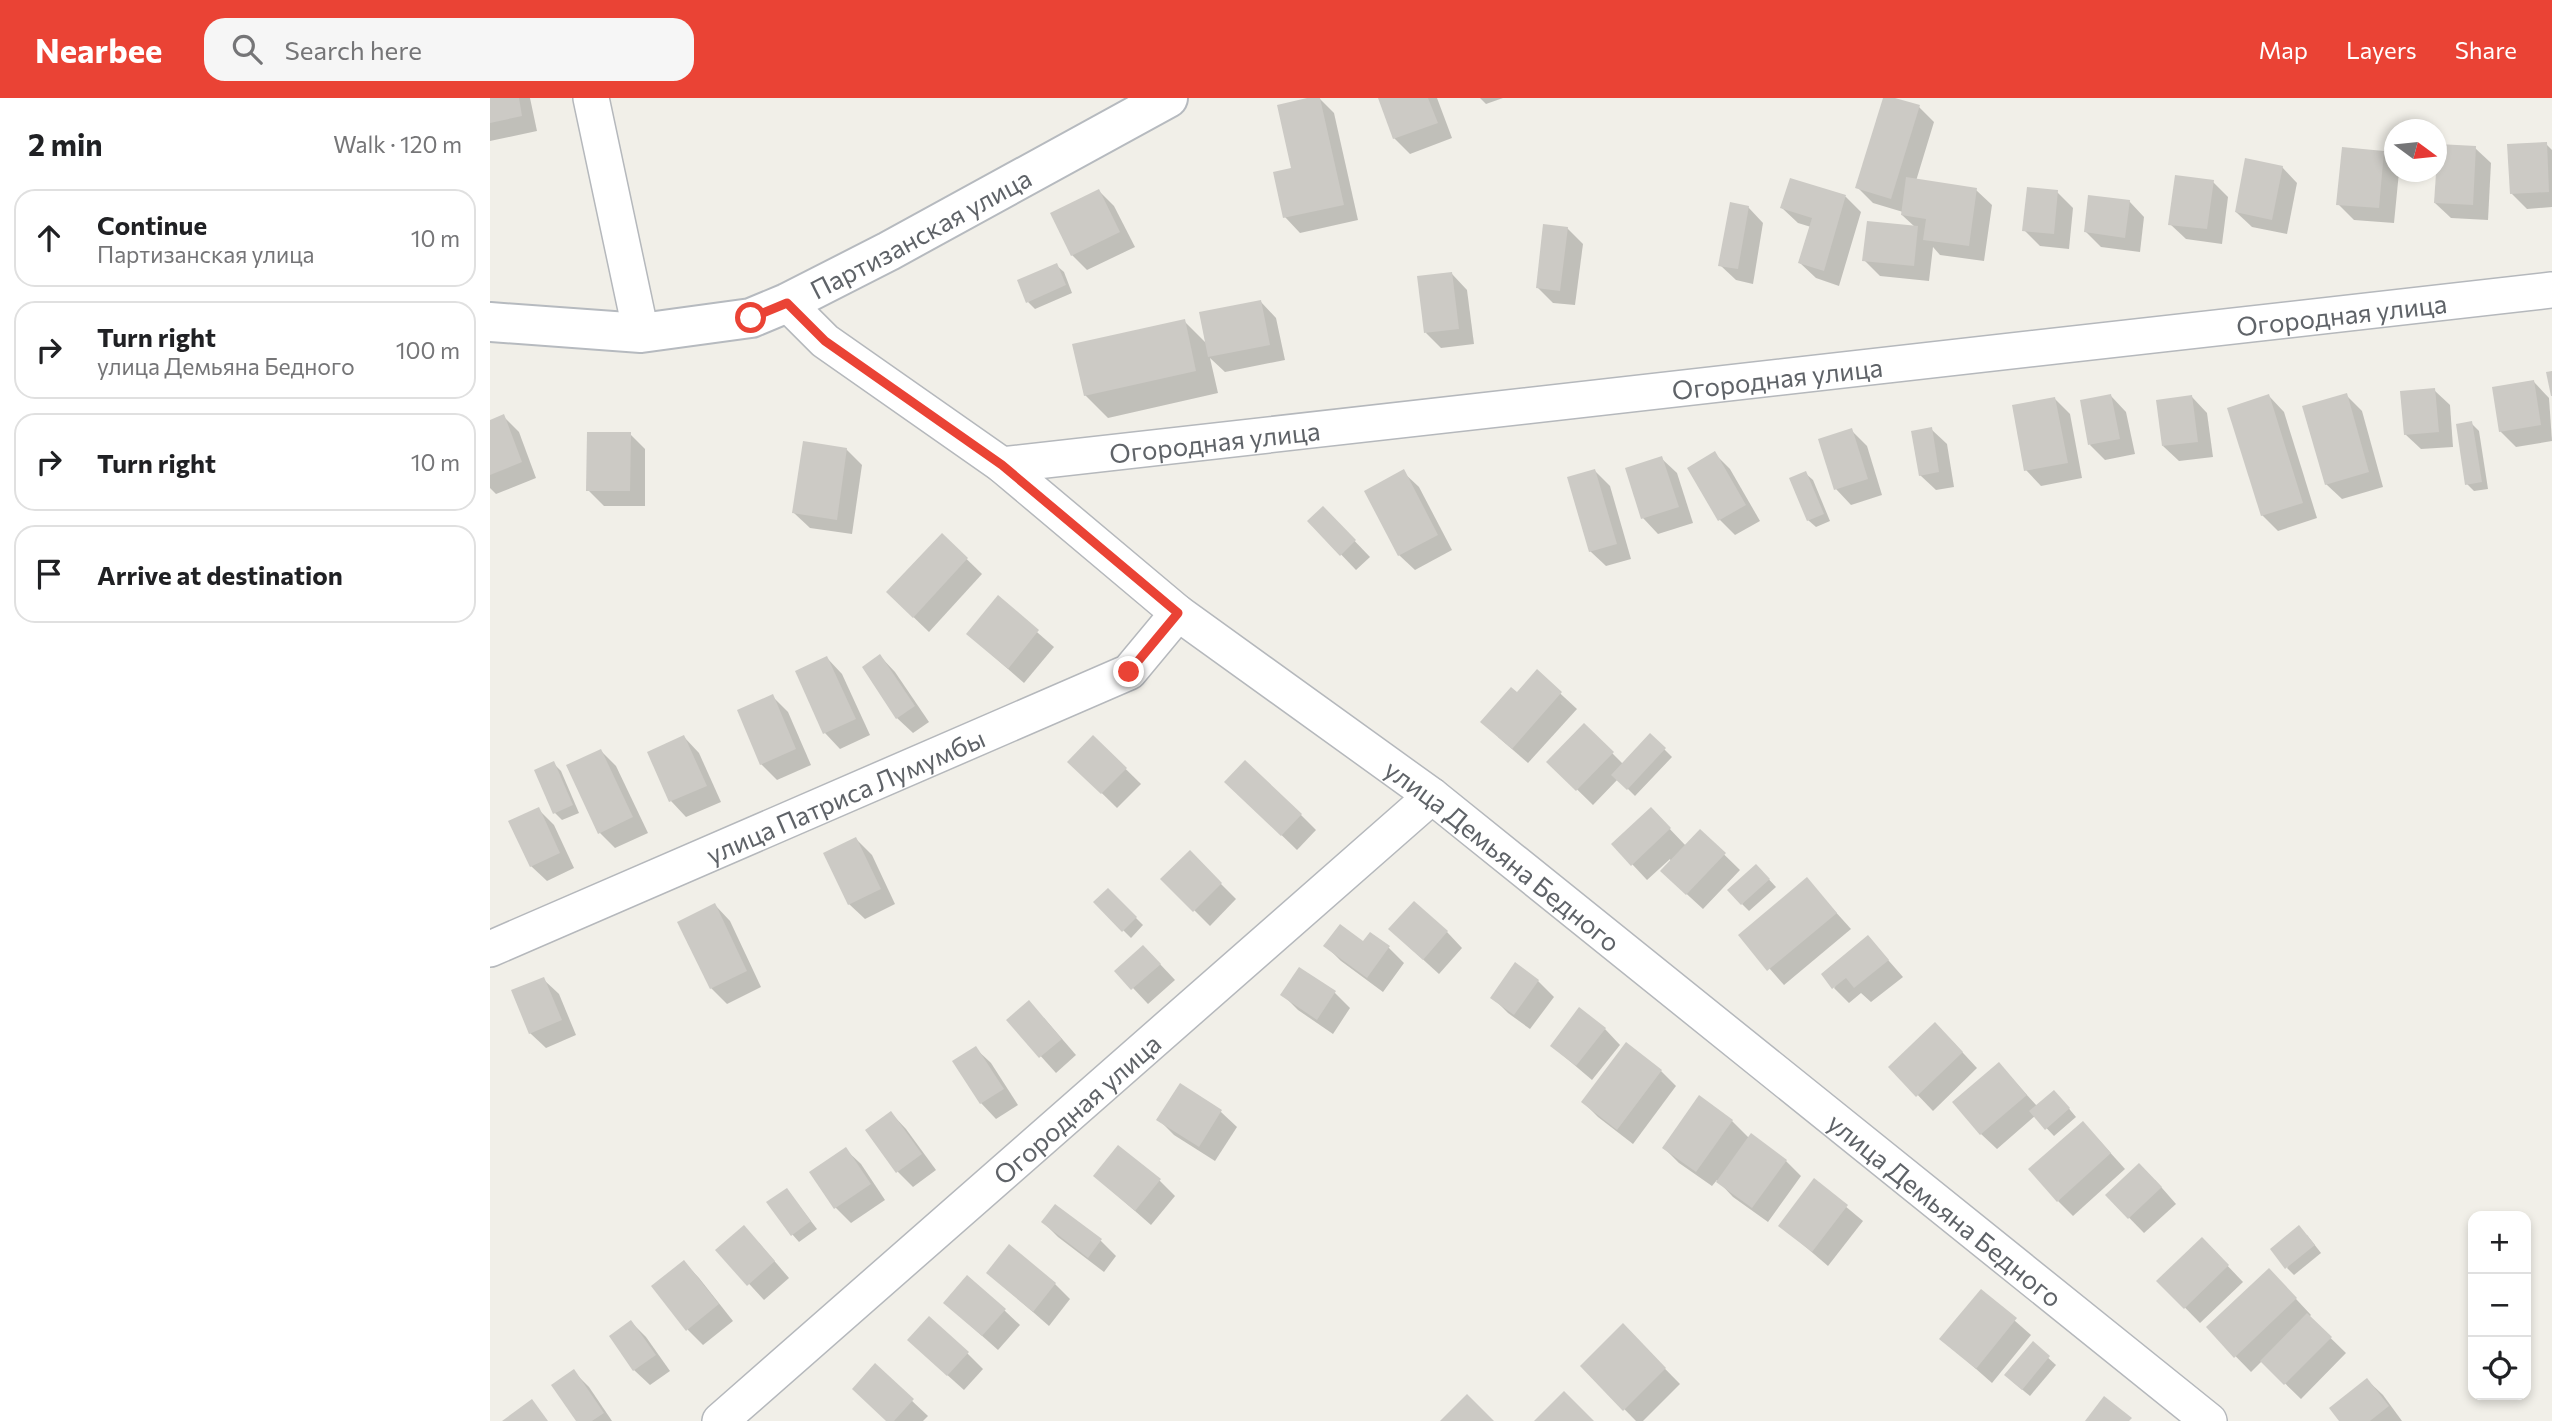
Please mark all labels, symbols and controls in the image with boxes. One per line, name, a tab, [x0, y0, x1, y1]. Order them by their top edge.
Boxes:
search box	[204, 18, 694, 81]
text: Nearbee	[35, 29, 162, 70]
icon: search	[228, 30, 266, 68]
text: Search here	[284, 34, 422, 65]
text: Map	[2259, 35, 2308, 64]
text: Layers	[2346, 35, 2417, 64]
text: Share	[2455, 35, 2517, 64]
north arrow	[2384, 119, 2447, 182]
text: 2 min	[28, 125, 103, 162]
text: Walk · 120 m	[333, 130, 462, 158]
street label: Партизанская улица	[805, 161, 1036, 304]
text: Continue	[97, 209, 207, 240]
icon: ahead	[30, 219, 68, 257]
text: 10 m	[411, 224, 460, 252]
text: Партизанская улица	[97, 240, 315, 268]
street label: Огородная улица	[2234, 286, 2449, 341]
route start	[735, 302, 766, 333]
text: Turn right	[97, 321, 216, 352]
icon: right	[30, 331, 68, 369]
text: 100 m	[396, 336, 460, 364]
street label: Огородная улица	[1670, 350, 1884, 405]
text: улица Демьяна Бедного	[97, 352, 355, 380]
street label: Огородная улица	[1108, 414, 1322, 468]
icon: right	[30, 443, 68, 481]
text: Turn right	[97, 447, 216, 478]
text: 10 m	[411, 448, 460, 476]
icon: arrive	[30, 555, 68, 593]
text: Arrive at destination	[97, 559, 343, 590]
route end	[1113, 656, 1144, 687]
street label: улица Патриса Лумумбы	[701, 721, 989, 869]
street label: улица Демьяна Бедного	[1379, 752, 1627, 957]
street label: Огородная улица	[986, 1027, 1166, 1190]
street label: улица Демьяна Бедного	[1822, 1106, 2069, 1313]
map controls	[2468, 1211, 2531, 1400]
button: +	[2468, 1211, 2531, 1274]
button: −	[2468, 1274, 2531, 1337]
button: locate	[2468, 1337, 2531, 1400]

